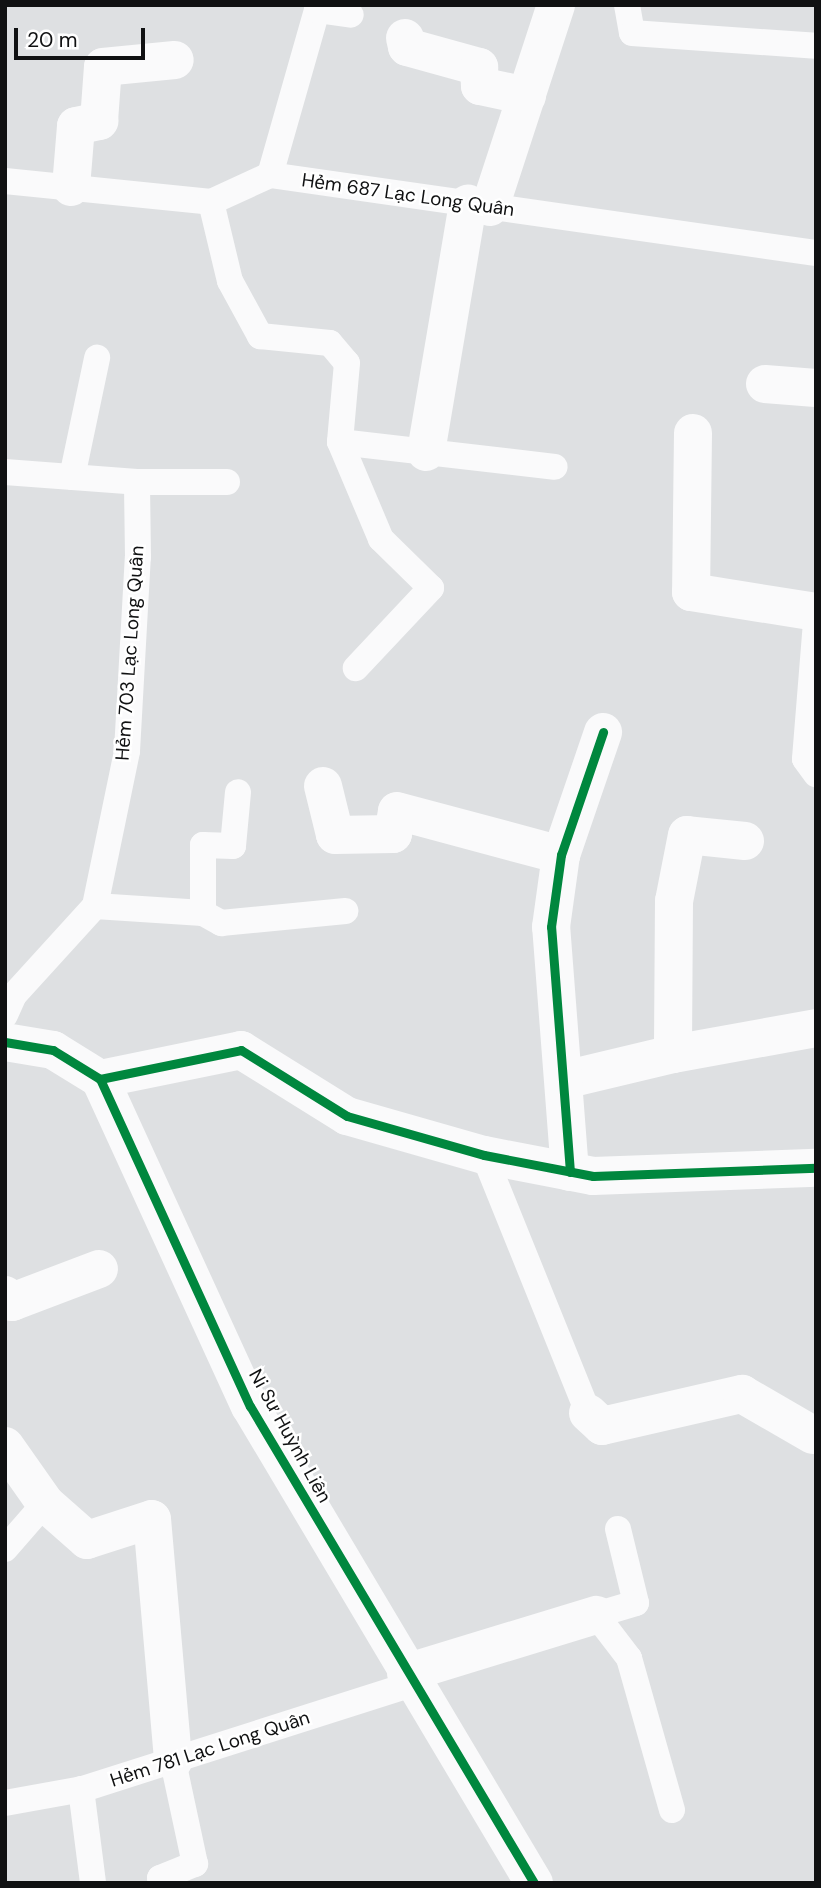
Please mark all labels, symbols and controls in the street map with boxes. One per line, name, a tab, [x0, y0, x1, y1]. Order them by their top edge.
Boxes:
scale bar	[18, 14, 149, 58]
text: 20 m	[27, 26, 78, 54]
street label: Hẻm 687 Lạc Long Quân	[300, 169, 516, 221]
street label: Hẻm 703 Lạc Long Quân	[111, 545, 149, 761]
street label: Ni Sư Huỳnh Liên	[244, 1365, 336, 1507]
street label: Hẻm 781 Lạc Long Quân	[107, 1706, 313, 1792]

